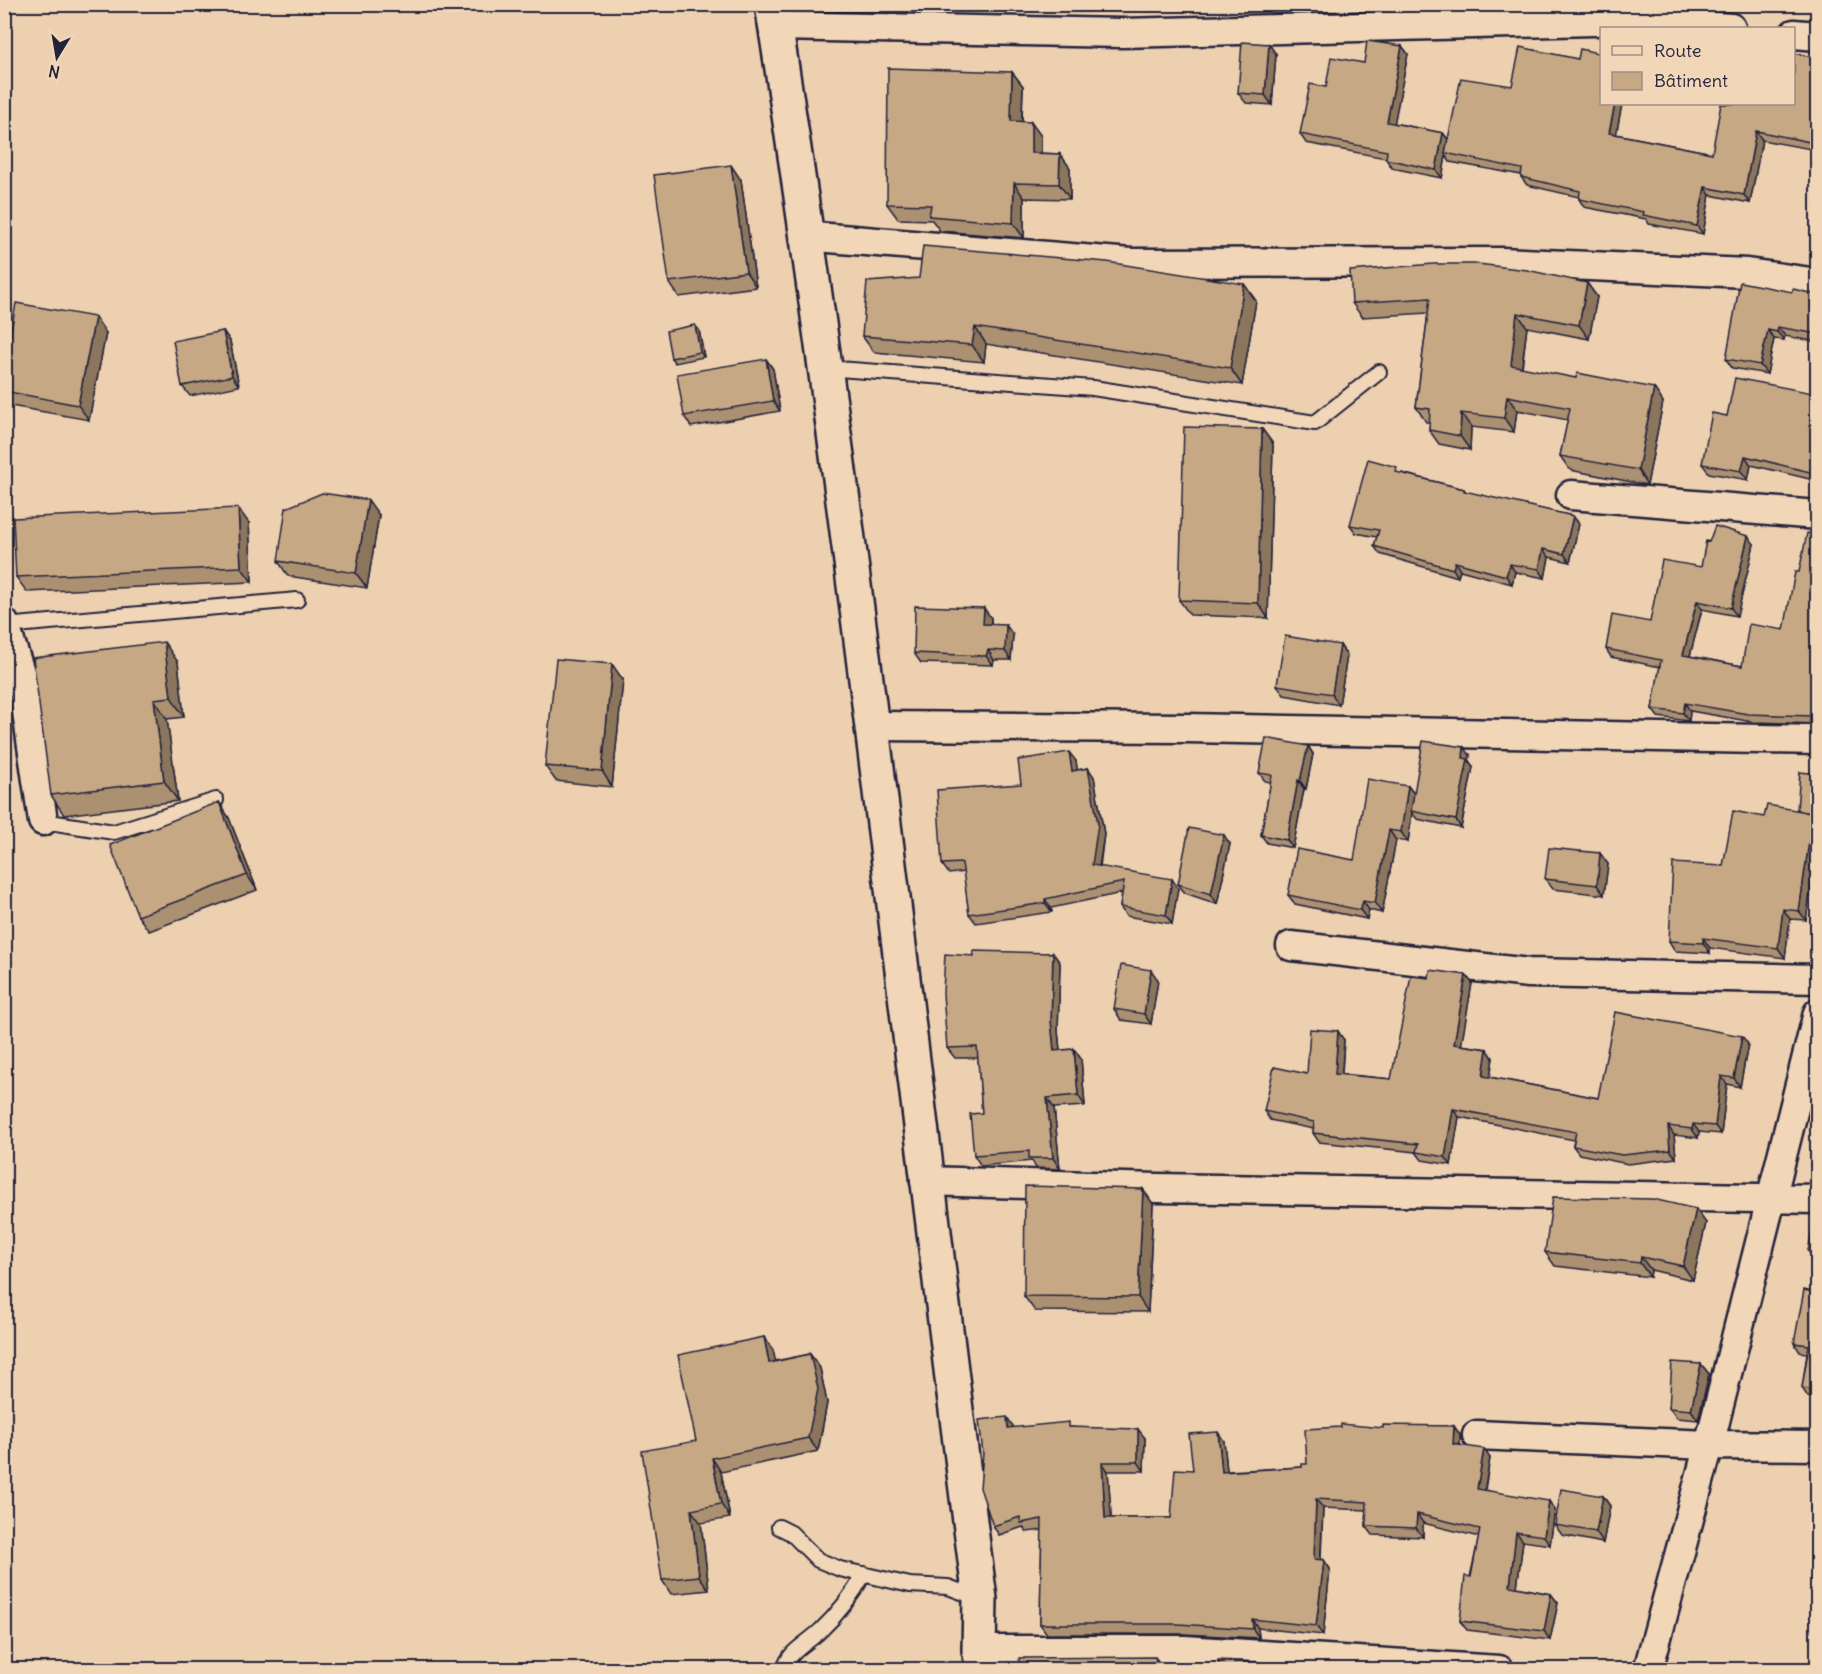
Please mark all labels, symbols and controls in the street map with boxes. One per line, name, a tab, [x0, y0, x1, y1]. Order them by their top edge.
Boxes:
north arrow	[27, 27, 87, 87]
legend	[1600, 27, 1795, 105]
text: Route	[1654, 39, 1702, 62]
text: N	[47, 61, 61, 83]
text: Bâtiment	[1654, 69, 1728, 92]

